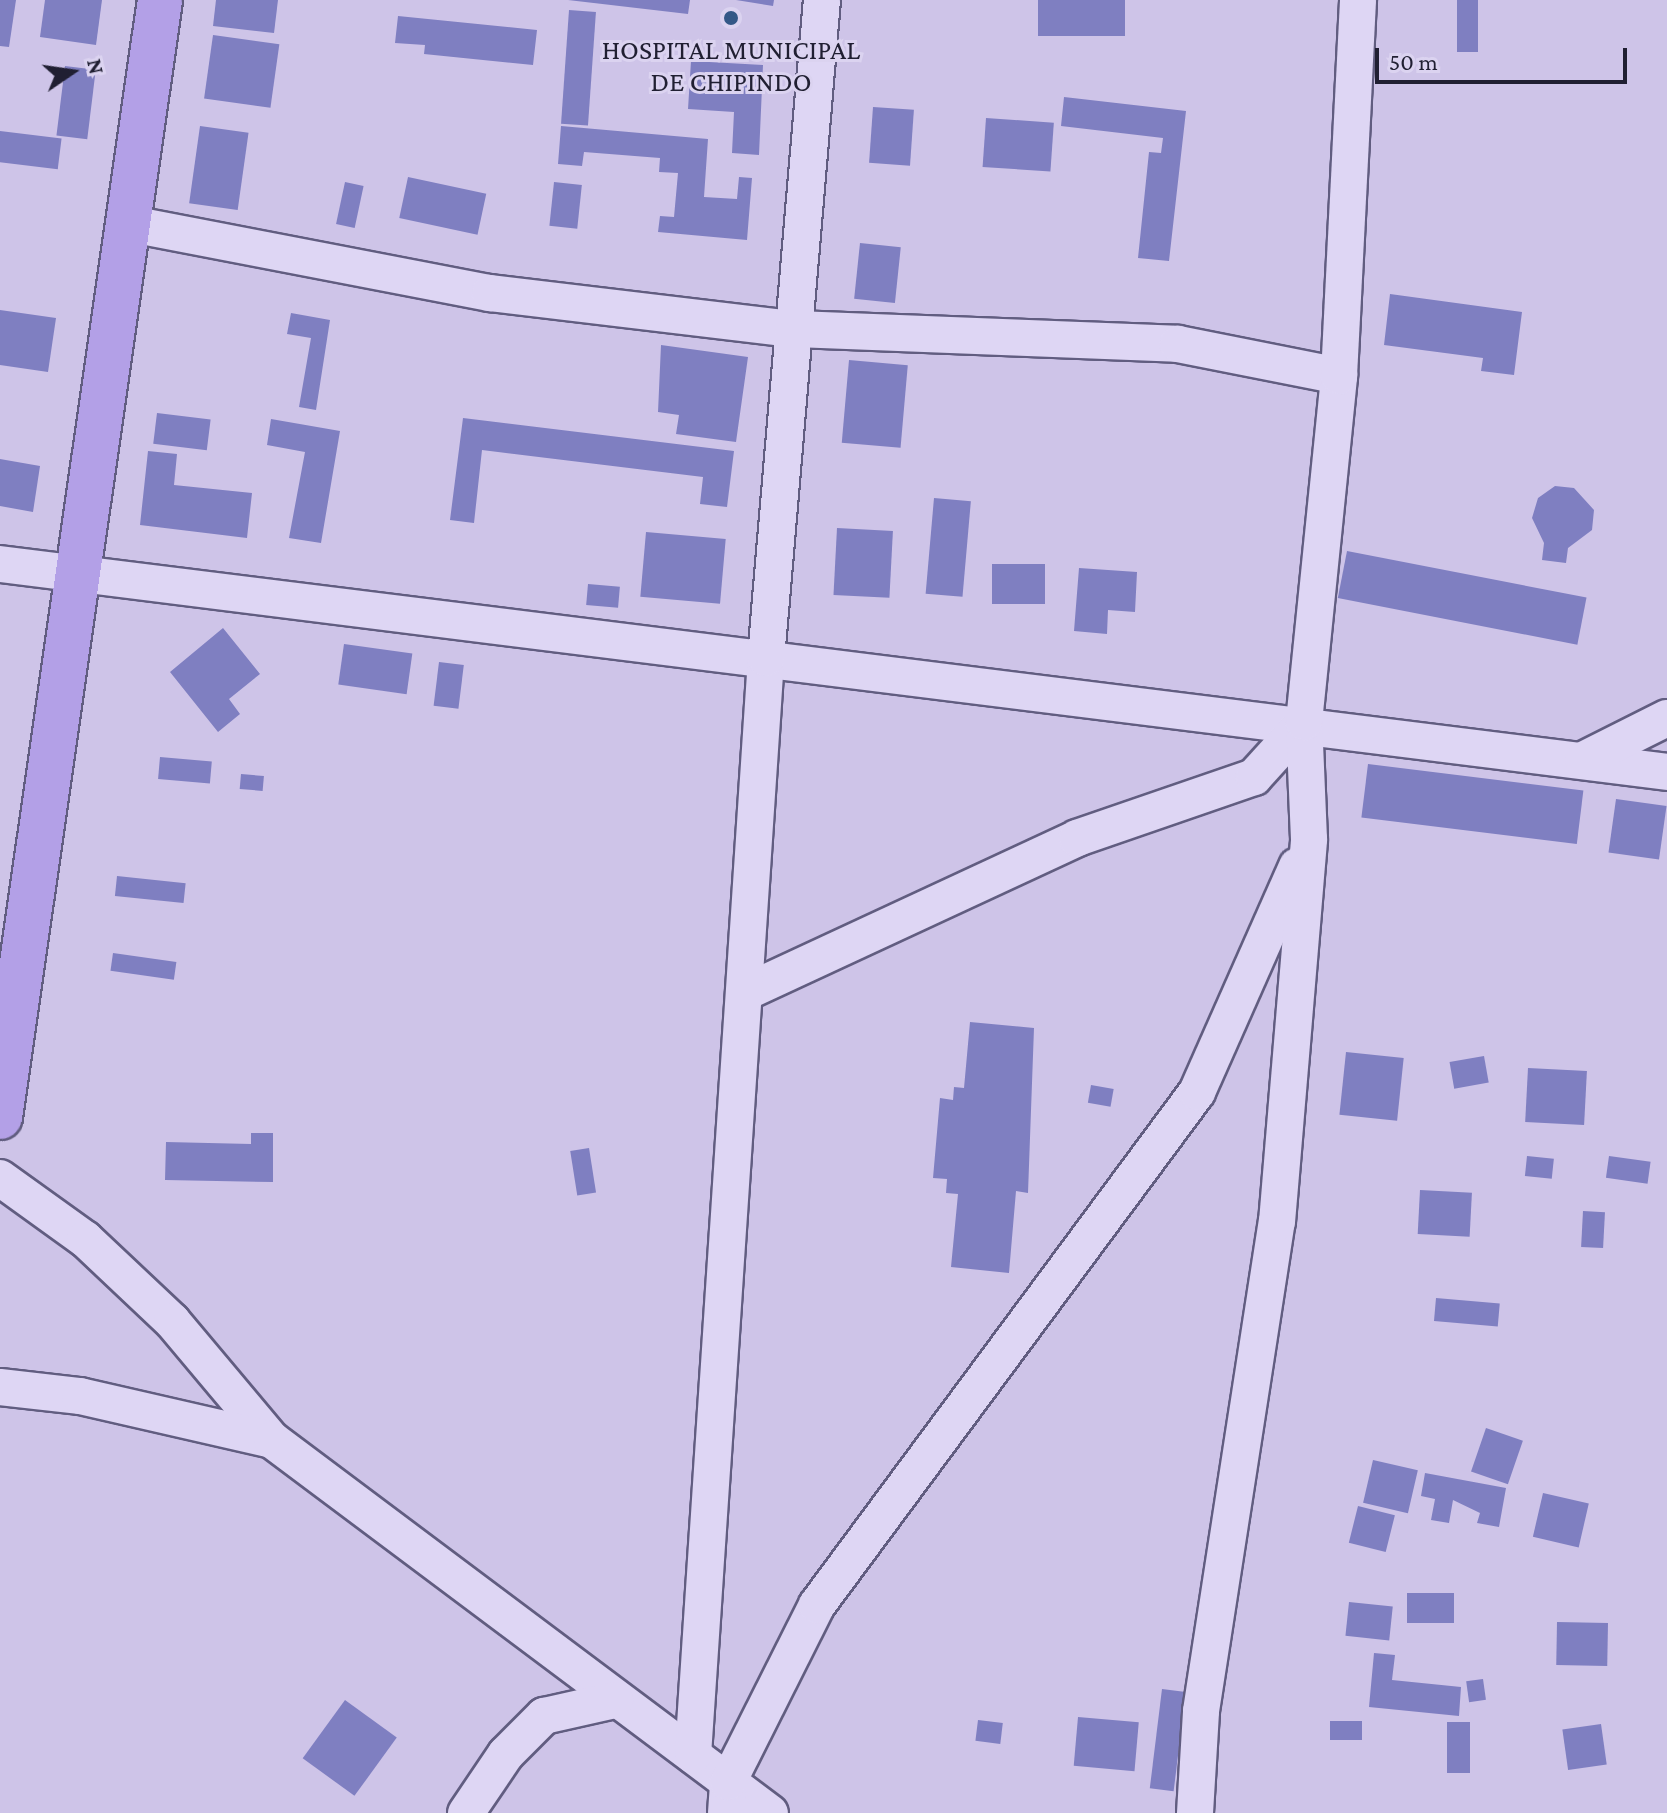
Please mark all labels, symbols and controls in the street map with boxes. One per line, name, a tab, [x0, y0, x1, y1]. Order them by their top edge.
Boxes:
marker: HOSPITAL MUNICIPAL DE CHIPINDO	[720, 7, 742, 29]
north arrow	[32, 32, 112, 112]
scale bar	[1379, 32, 1631, 82]
place label: HOSPITAL MUNICIPAL DE CHIPINDO	[602, 33, 860, 99]
text: 50 m	[1389, 48, 1438, 75]
text: N	[82, 56, 110, 77]

